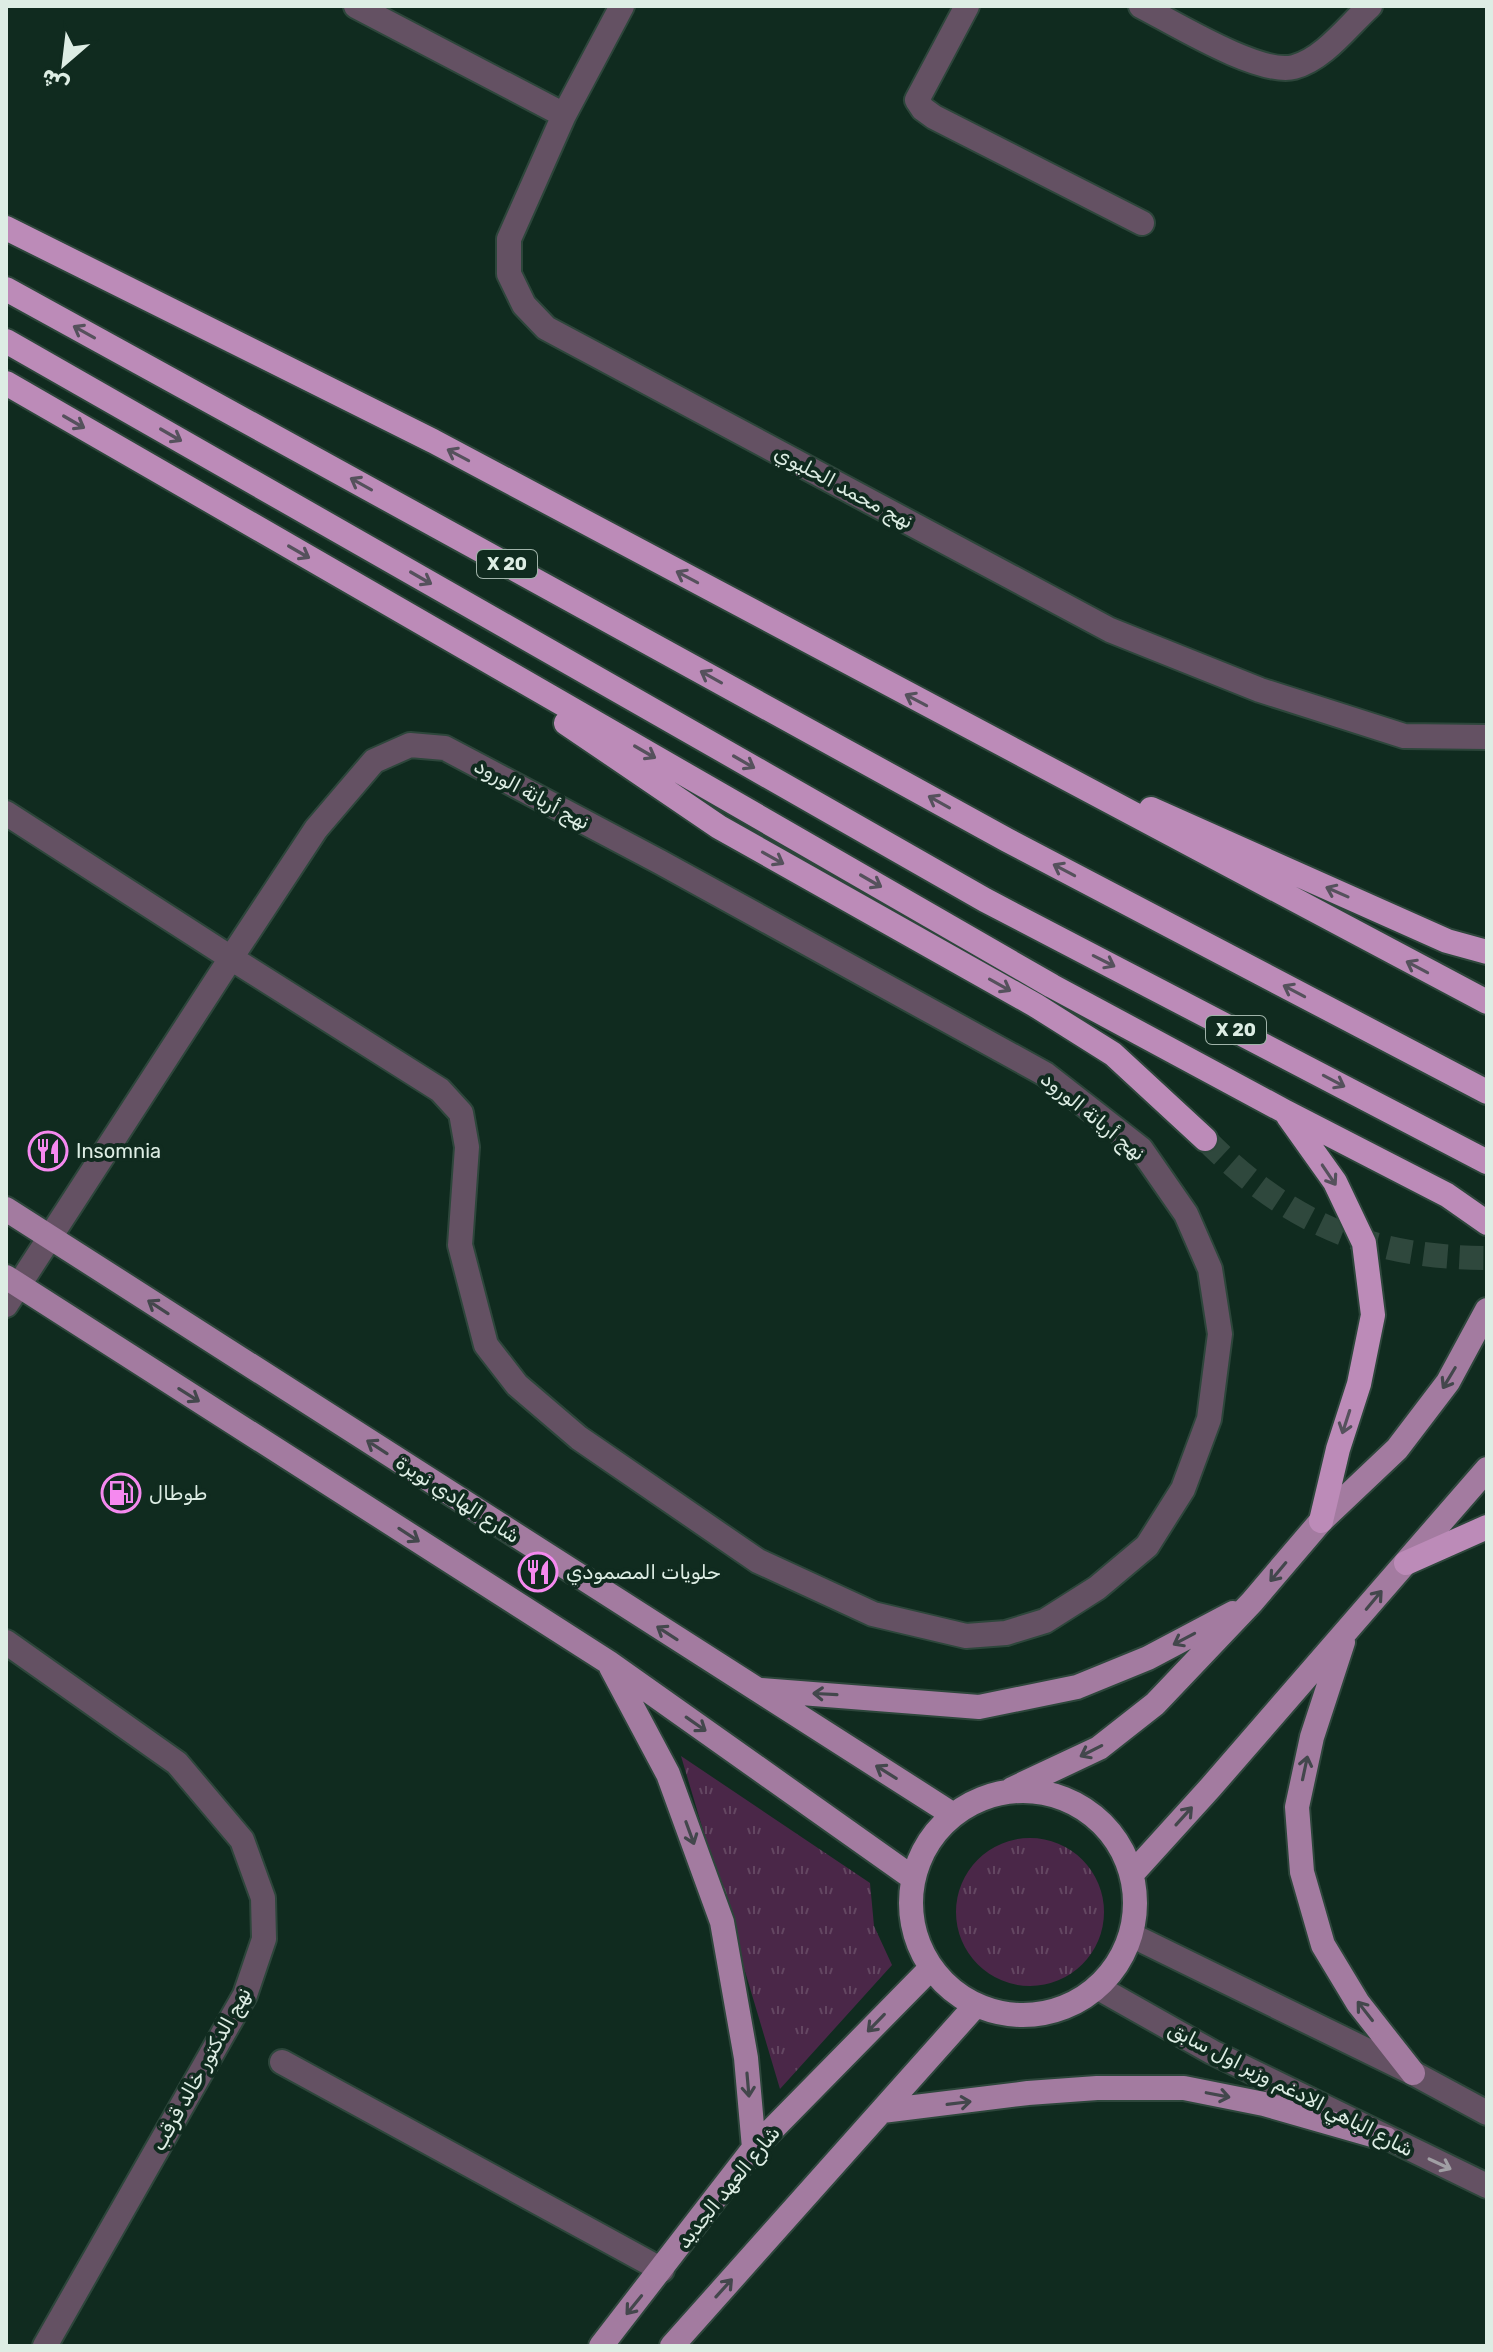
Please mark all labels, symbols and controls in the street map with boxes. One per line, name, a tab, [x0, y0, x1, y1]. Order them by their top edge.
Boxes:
north arrow	[24, 24, 104, 104]
text: ش	[36, 63, 73, 100]
one-way arrow	[73, 323, 96, 339]
one-way arrow	[61, 415, 85, 430]
one-way arrow	[159, 427, 182, 443]
street label: نهج محمد الحليوي	[770, 440, 918, 535]
one-way arrow	[446, 446, 470, 462]
one-way arrow	[350, 476, 373, 492]
one-way arrow	[286, 545, 310, 560]
road number: X 20	[477, 550, 537, 578]
one-way arrow	[676, 569, 699, 585]
one-way arrow	[409, 570, 432, 586]
one-way arrow	[700, 669, 724, 684]
one-way arrow	[905, 691, 929, 707]
one-way arrow	[633, 744, 656, 760]
street label: نهج أريانة الورود	[469, 754, 594, 836]
one-way arrow	[732, 754, 755, 770]
one-way arrow	[928, 794, 951, 810]
one-way arrow	[761, 851, 785, 866]
one-way arrow	[1053, 861, 1076, 877]
one-way arrow	[859, 873, 882, 889]
one-way arrow	[1325, 883, 1350, 898]
one-way arrow	[1092, 954, 1116, 969]
one-way arrow	[1406, 959, 1430, 974]
one-way arrow	[988, 978, 1011, 994]
one-way arrow	[1283, 982, 1306, 998]
road number: X 20	[1206, 1016, 1266, 1044]
street label: نهج أريانة الورود	[1035, 1067, 1150, 1167]
one-way arrow	[1322, 1074, 1346, 1090]
restaurant icon: Insomnia	[27, 1130, 69, 1172]
place label: Insomnia	[76, 1139, 161, 1163]
one-way arrow	[1321, 1163, 1337, 1186]
one-way arrow	[147, 1299, 170, 1315]
one-way arrow	[1441, 1366, 1457, 1389]
one-way arrow	[177, 1388, 200, 1404]
one-way arrow	[1338, 1410, 1353, 1435]
one-way arrow	[366, 1439, 389, 1455]
street label: شارع الهادي نويرة	[391, 1450, 524, 1550]
fuel station icon: طوطال	[100, 1472, 142, 1514]
place label: طوطال	[149, 1481, 207, 1505]
one-way arrow	[397, 1526, 419, 1543]
restaurant icon: حلويات المصمودي	[517, 1551, 559, 1593]
place label: حلويات المصمودي	[566, 1560, 721, 1586]
one-way arrow	[1269, 1561, 1287, 1582]
one-way arrow	[1365, 1590, 1383, 1610]
one-way arrow	[656, 1624, 679, 1640]
one-way arrow	[1172, 1631, 1196, 1647]
one-way arrow	[812, 1686, 839, 1701]
one-way arrow	[684, 1716, 706, 1732]
one-way arrow	[1080, 1744, 1103, 1760]
one-way arrow	[1299, 1756, 1314, 1781]
one-way arrow	[875, 1764, 898, 1780]
one-way arrow	[1175, 1807, 1193, 1827]
one-way arrow	[683, 1820, 698, 1845]
street label: نهج الدكتور خالد قرقب	[146, 1983, 258, 2156]
one-way arrow	[1357, 2001, 1374, 2023]
one-way arrow	[867, 2013, 886, 2032]
street label: شارع الباهي الادغم وزير اول سابق	[1163, 2017, 1418, 2164]
one-way arrow	[741, 2071, 756, 2098]
one-way arrow	[1205, 2088, 1230, 2103]
one-way arrow	[946, 2095, 972, 2110]
street label: شارع العهد الجديد	[671, 2121, 786, 2254]
one-way arrow	[1428, 2157, 1452, 2172]
one-way arrow	[715, 2278, 733, 2298]
one-way arrow	[625, 2294, 643, 2315]

